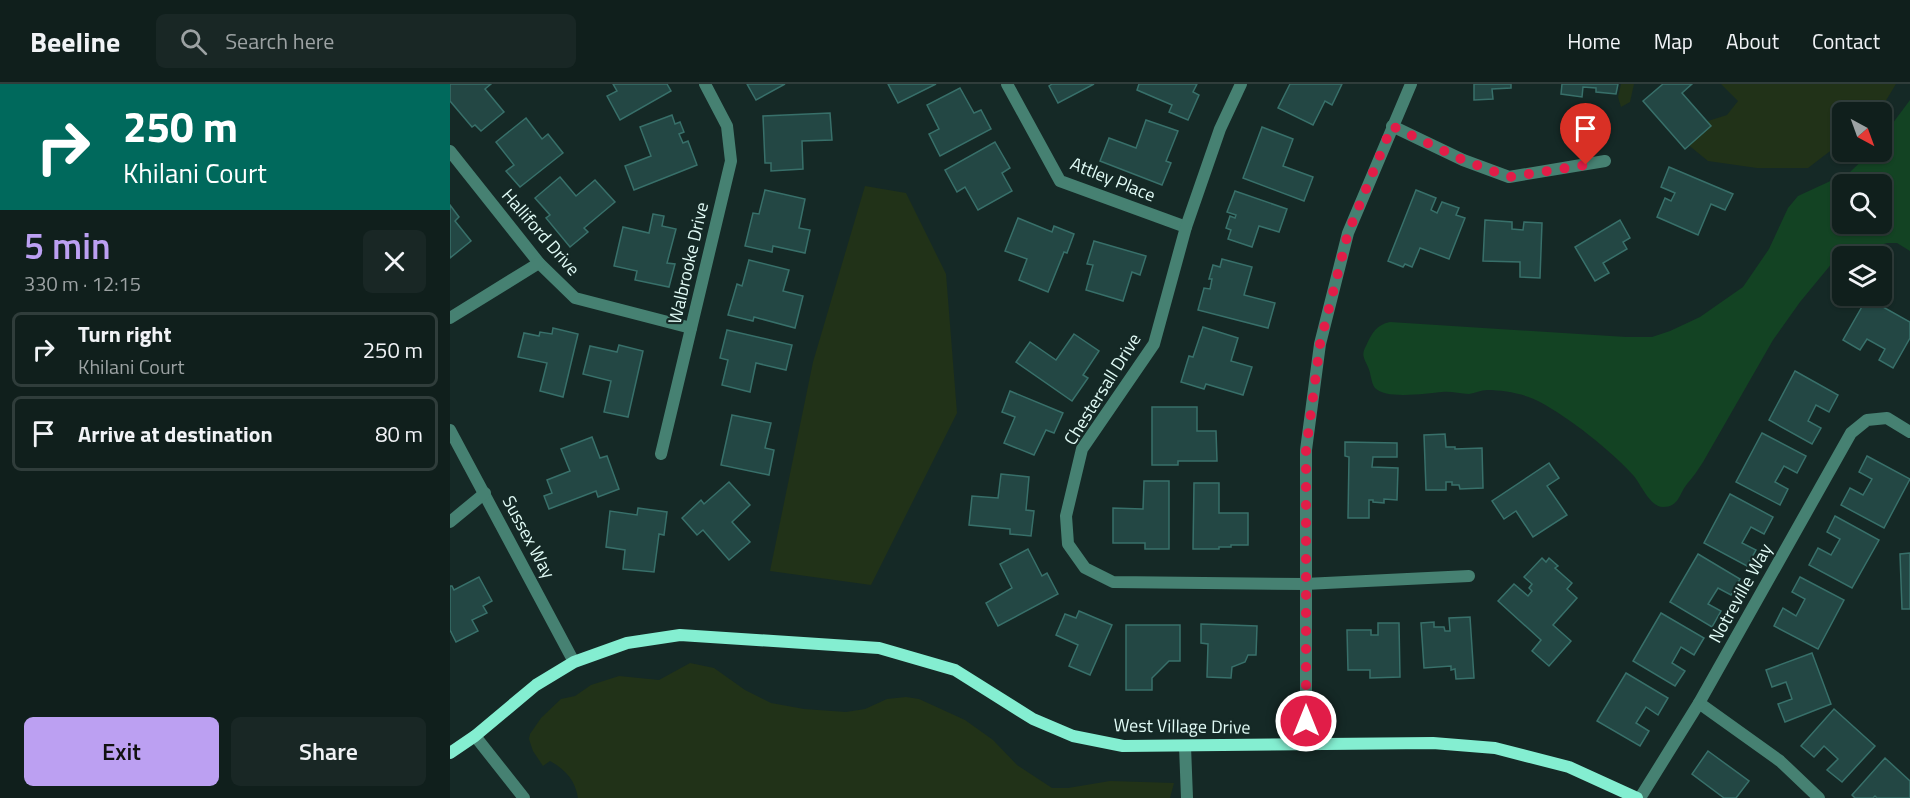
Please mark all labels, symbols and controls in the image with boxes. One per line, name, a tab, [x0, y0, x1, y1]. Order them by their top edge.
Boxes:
search box	[156, 14, 576, 68]
text: Beeline	[30, 20, 120, 63]
text: Search here	[225, 24, 334, 58]
icon: search	[177, 25, 210, 58]
text: Home	[1567, 25, 1621, 57]
text: Map	[1654, 25, 1693, 57]
text: About	[1726, 25, 1779, 57]
text: Contact	[1812, 25, 1880, 57]
text: 250 m	[123, 94, 238, 158]
north arrow	[1832, 102, 1892, 162]
map controls	[1832, 102, 1892, 306]
pin	[1560, 103, 1611, 165]
icon: right	[24, 108, 102, 186]
icon: arrive	[1569, 112, 1602, 145]
street label: Attley Place	[1066, 150, 1160, 208]
text: Khilani Court	[123, 152, 267, 193]
button: search	[1832, 174, 1892, 234]
street label: Halliford Drive	[496, 183, 586, 281]
street label: Walbrooke Drive	[661, 199, 715, 327]
text: 5 min	[24, 218, 111, 273]
button: close	[363, 230, 426, 293]
button: layers	[1832, 246, 1892, 306]
text: 330 m · 12:15	[24, 268, 141, 299]
text: Turn right	[78, 317, 172, 351]
street label: Chestersall Drive	[1057, 328, 1147, 450]
icon: right	[27, 333, 60, 366]
text: 250 m	[363, 333, 423, 367]
text: Khilani Court	[78, 351, 184, 382]
icon: arrive	[27, 417, 60, 450]
text: Arrive at destination	[78, 417, 273, 451]
text: 80 m	[375, 417, 423, 451]
street label: Sussex Way	[496, 491, 562, 584]
street label: Notreville Way	[1702, 538, 1779, 648]
position arrow	[1274, 689, 1338, 753]
street label: West Village Drive	[1113, 711, 1251, 741]
button: Exit	[24, 717, 219, 786]
button: Share	[231, 717, 426, 786]

